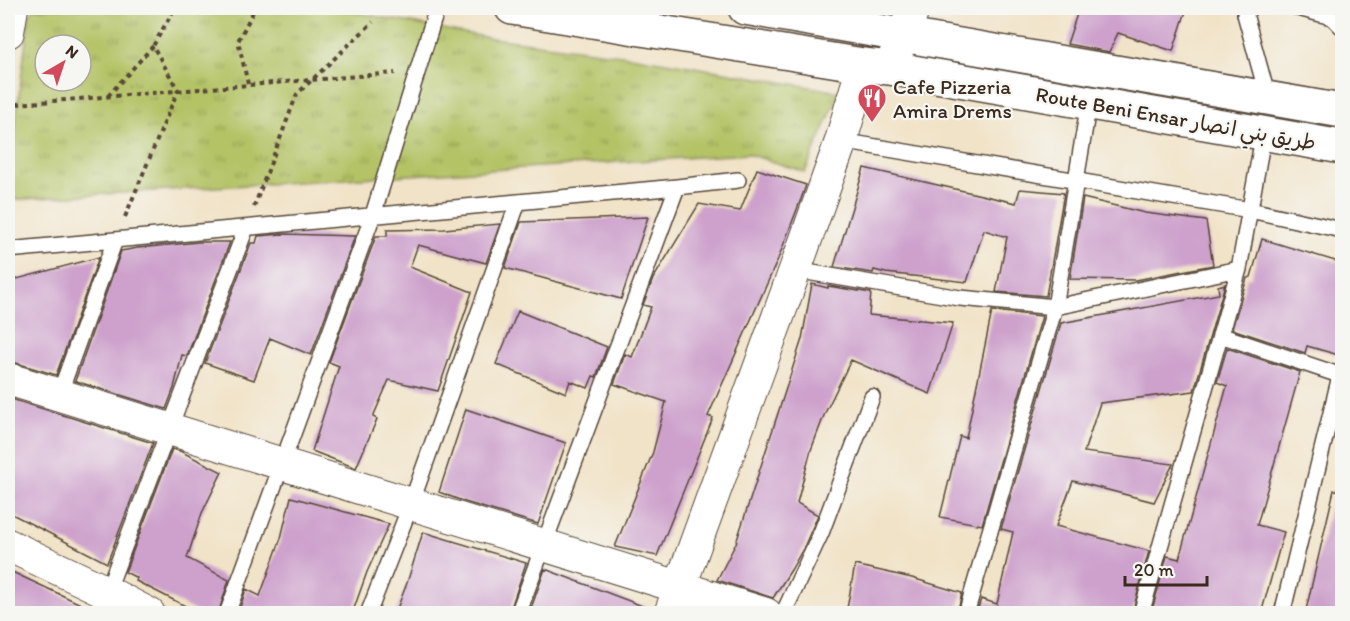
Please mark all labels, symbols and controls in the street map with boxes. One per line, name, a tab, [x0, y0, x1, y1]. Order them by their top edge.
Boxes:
north arrow	[33, 33, 93, 93]
text: N	[62, 41, 82, 63]
place label: Cafe Pizzeria Amira Drems	[893, 74, 1012, 123]
street label: Route Beni Ensar طريق بني انصار	[1033, 81, 1318, 162]
restaurant icon: Cafe Pizzeria Amira Drems	[856, 82, 888, 124]
scale bar	[1125, 549, 1208, 587]
text: 20 m	[1134, 559, 1174, 581]

